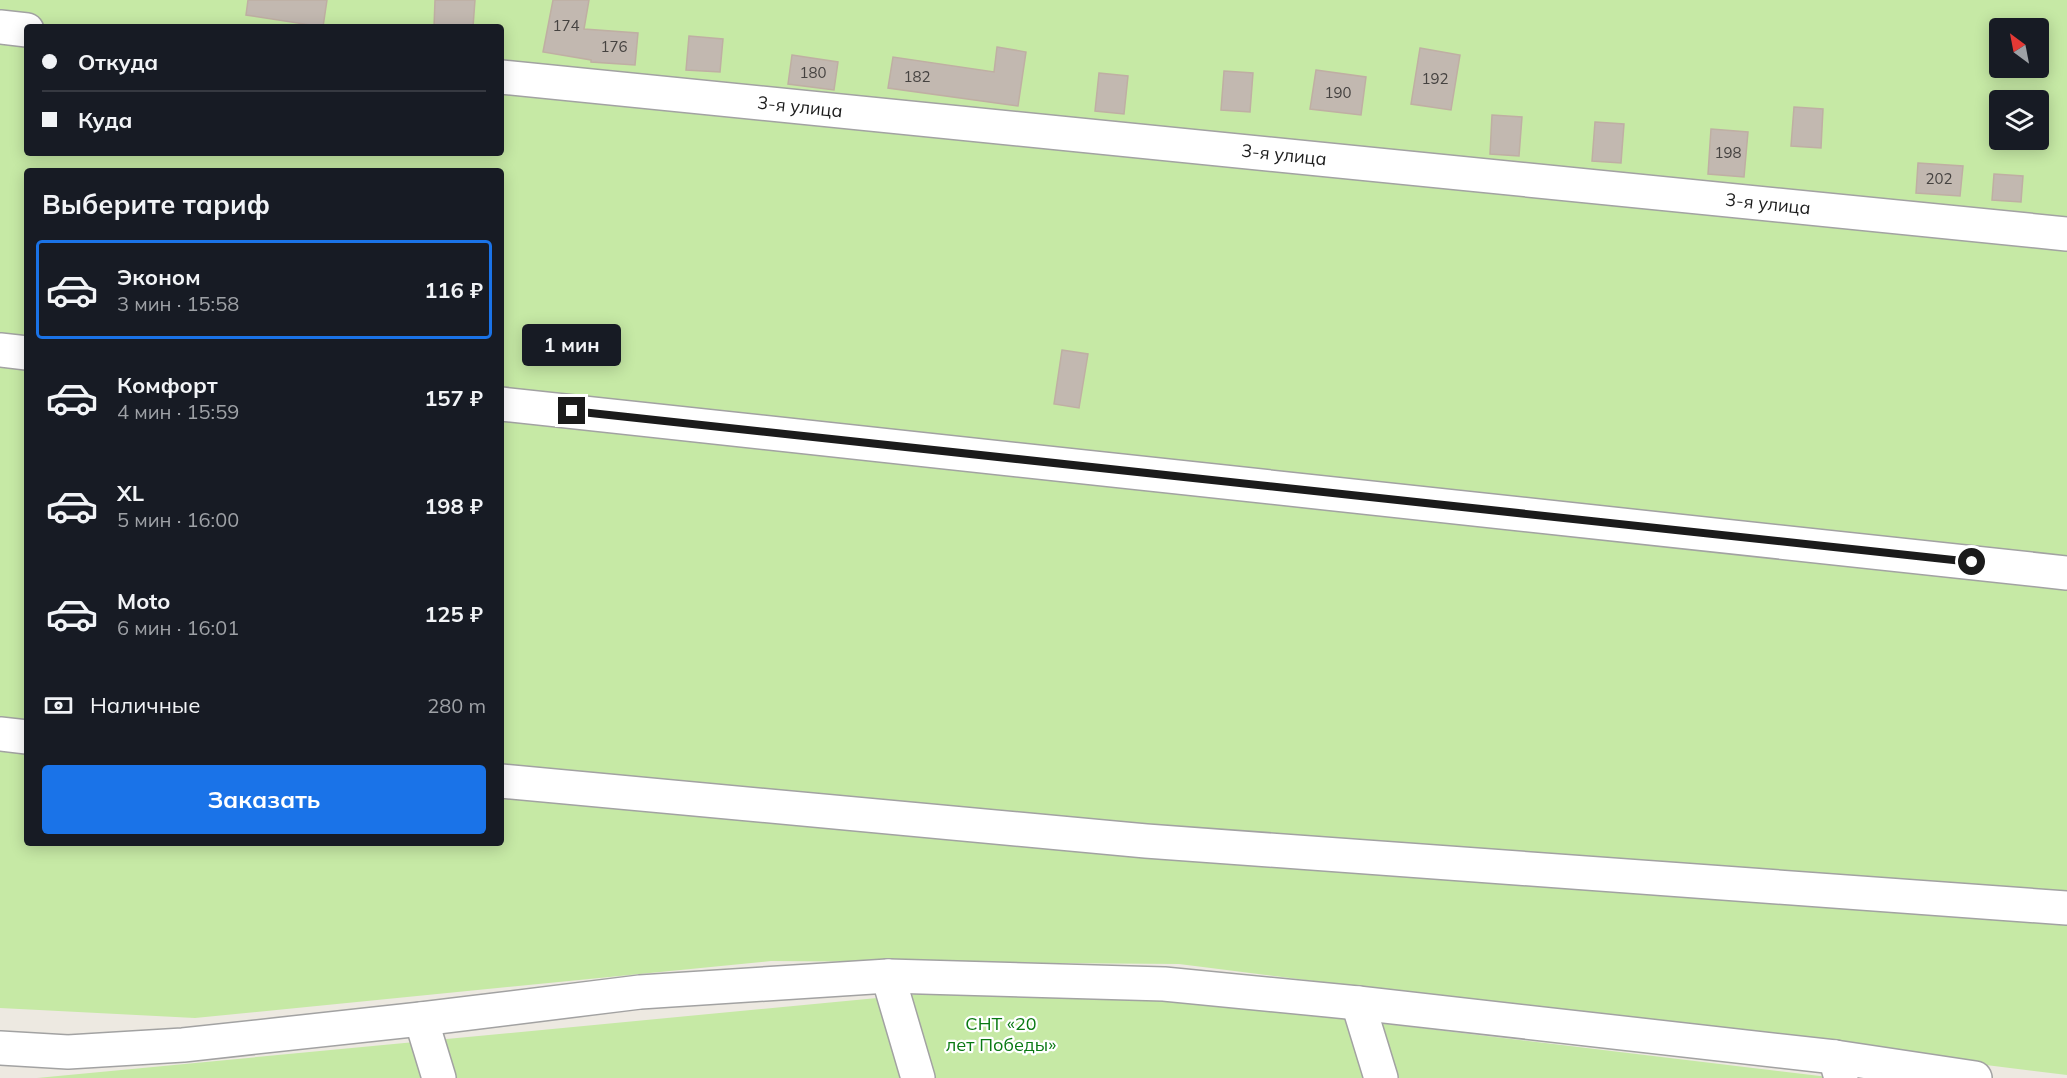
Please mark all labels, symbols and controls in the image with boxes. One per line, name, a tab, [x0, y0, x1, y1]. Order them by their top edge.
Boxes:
house number: 174	[552, 16, 580, 35]
north arrow	[1989, 18, 2049, 78]
map controls	[1989, 18, 2049, 150]
house number: 176	[600, 37, 628, 56]
text: Откуда	[78, 48, 158, 76]
house number: 180	[799, 63, 827, 82]
house number: 182	[903, 67, 931, 86]
house number: 192	[1421, 69, 1449, 88]
house number: 190	[1324, 83, 1352, 102]
button: layers	[1989, 90, 2049, 150]
street label: 3-я улица	[756, 91, 844, 122]
text: Куда	[78, 106, 132, 134]
street label: 3-я улица	[1240, 139, 1328, 170]
house number: 198	[1714, 143, 1742, 162]
house number: 202	[1925, 169, 1953, 188]
text: Выберите тариф	[42, 187, 270, 221]
street label: 3-я улица	[1724, 188, 1812, 219]
icon: car	[45, 263, 99, 317]
text: Эконом	[117, 263, 201, 291]
text: 116 ₽	[424, 276, 483, 304]
text: 3 мин · 15:58	[117, 291, 239, 316]
callout: 1 мин	[522, 324, 622, 366]
text: 1 мин	[543, 332, 600, 357]
icon: car	[45, 371, 99, 425]
text: Комфорт	[117, 371, 218, 399]
text: 157 ₽	[424, 384, 483, 412]
route end	[558, 397, 585, 424]
text: 4 мин · 15:59	[117, 399, 239, 424]
icon: car	[45, 479, 99, 533]
text: XL	[117, 479, 144, 507]
text: 198 ₽	[424, 492, 483, 520]
text: 5 мин · 16:00	[117, 507, 239, 532]
route start	[1958, 548, 1985, 575]
icon: car	[45, 587, 99, 641]
text: Moto	[117, 587, 170, 615]
text: 125 ₽	[424, 600, 483, 628]
text: 6 мин · 16:01	[117, 615, 239, 640]
icon: cash	[42, 689, 75, 722]
text: Наличные	[90, 691, 200, 719]
text: 280 m	[427, 693, 486, 718]
button: Заказать	[42, 765, 486, 834]
park label: СНТ «20 лет Победы»	[946, 1012, 1056, 1056]

